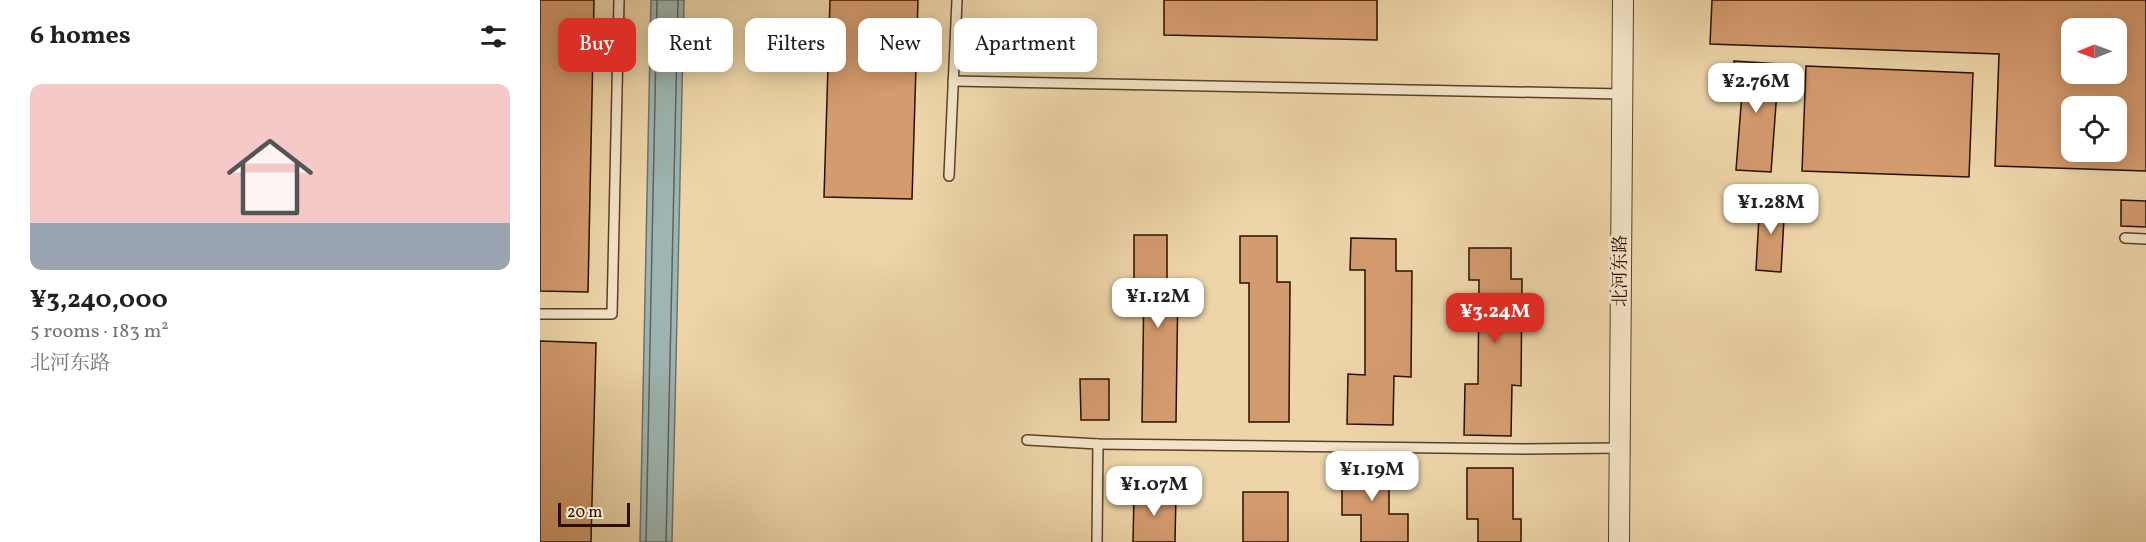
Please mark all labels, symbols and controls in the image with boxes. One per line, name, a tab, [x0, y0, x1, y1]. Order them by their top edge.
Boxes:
text: 6 homes	[30, 18, 131, 54]
chip: Buy	[558, 18, 636, 72]
chip: Rent	[648, 18, 733, 72]
chip: Filters	[745, 18, 846, 72]
chip: New	[858, 18, 942, 72]
chip: Apartment	[954, 18, 1097, 72]
north arrow	[2061, 18, 2127, 84]
map controls	[2061, 18, 2127, 162]
icon: filters	[477, 20, 510, 53]
pin: ¥2.76M	[1707, 63, 1805, 114]
text: ¥2.76M	[1722, 68, 1790, 96]
button: locate	[2061, 96, 2127, 162]
icon: home	[216, 123, 324, 231]
pin: ¥1.28M	[1722, 184, 1820, 235]
text: ¥1.28M	[1738, 189, 1804, 217]
street label: 北河东路	[1609, 235, 1634, 307]
pin: ¥1.12M	[1109, 278, 1207, 329]
text: ¥3,240,000	[30, 282, 168, 318]
text: ¥1.12M	[1126, 283, 1190, 311]
pin: ¥3.24M	[1446, 293, 1544, 344]
text: ¥3.24M	[1460, 298, 1530, 326]
text: 5 rooms · 183 m²	[30, 318, 169, 346]
text: 北河东路	[30, 350, 110, 378]
pin: ¥1.19M	[1323, 451, 1421, 502]
text: ¥1.19M	[1340, 456, 1404, 484]
pin: ¥1.07M	[1105, 466, 1203, 517]
text: ¥1.07M	[1120, 471, 1188, 499]
scale bar	[558, 500, 630, 528]
text: 20 m	[567, 502, 602, 524]

